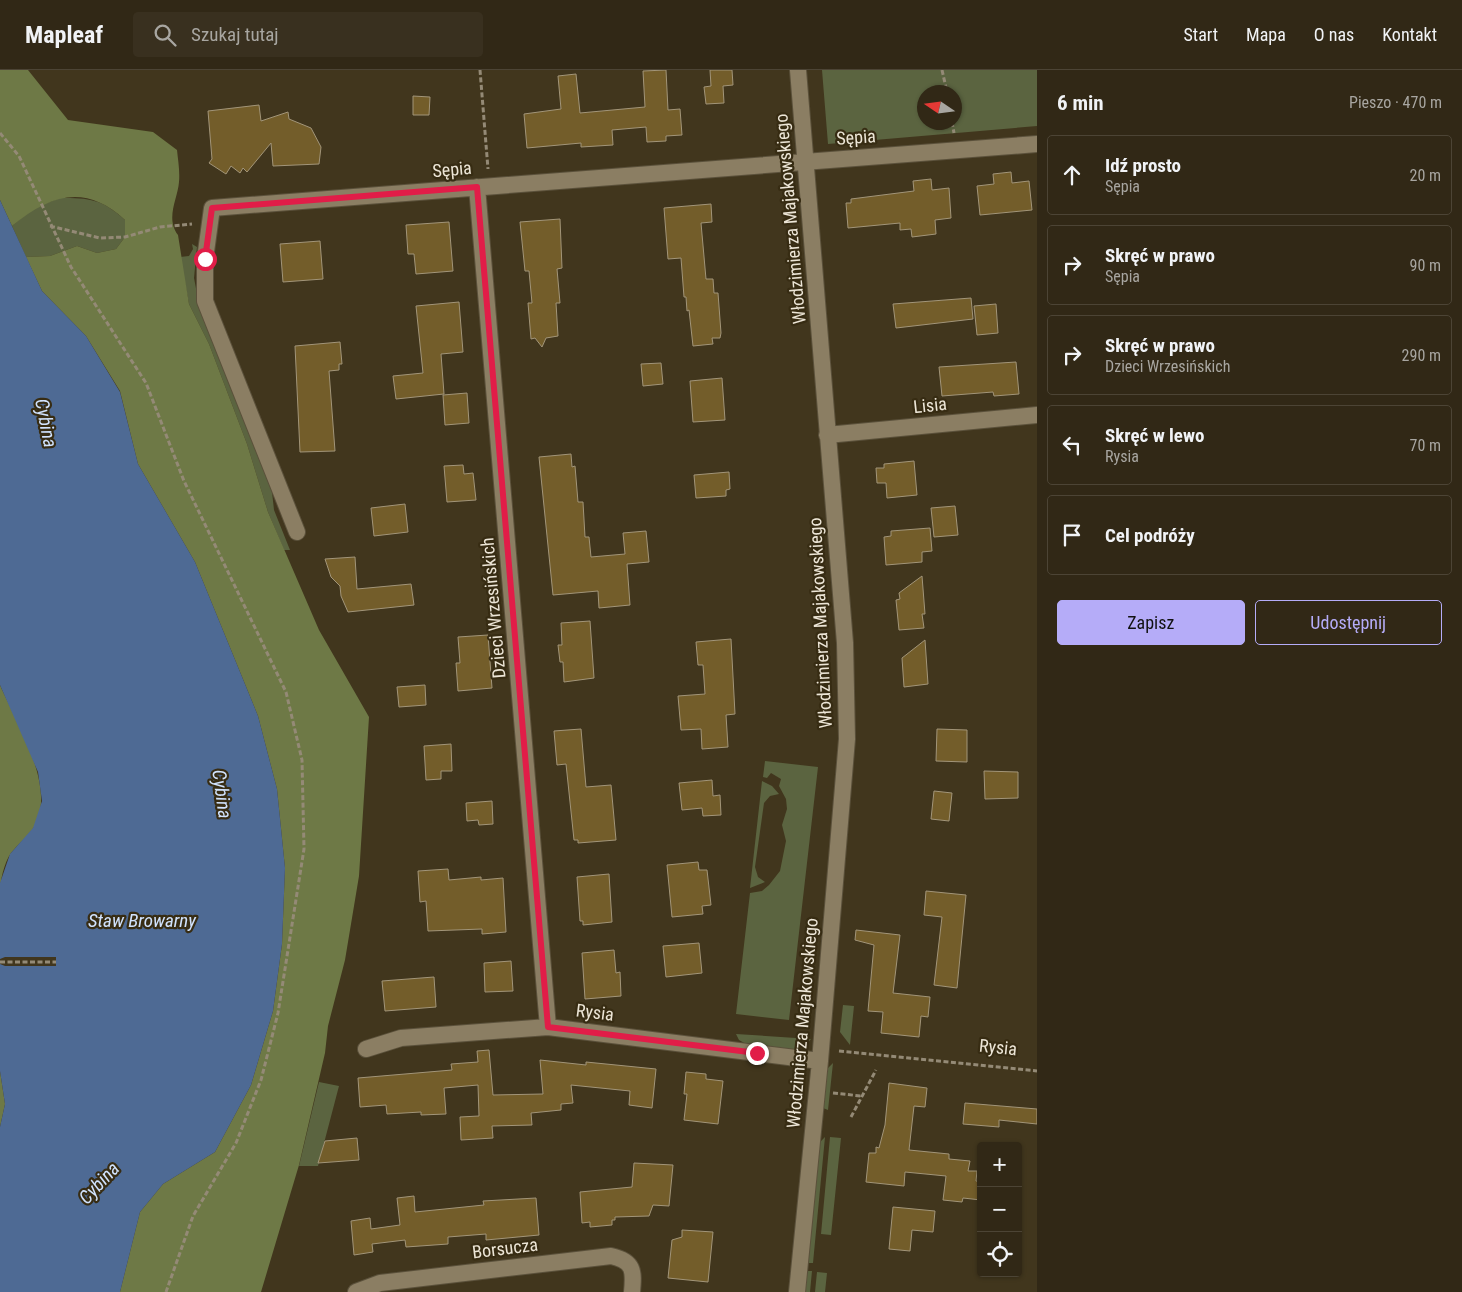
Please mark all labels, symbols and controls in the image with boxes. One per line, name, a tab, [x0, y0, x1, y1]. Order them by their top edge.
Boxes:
search box	[133, 12, 483, 57]
text: Mapleaf	[25, 21, 103, 49]
icon: search	[151, 21, 179, 49]
text: Szukaj tutaj	[191, 23, 279, 46]
text: Start	[1184, 24, 1218, 45]
text: Mapa	[1246, 24, 1286, 45]
text: O nas	[1314, 24, 1354, 45]
text: Kontakt	[1382, 24, 1437, 45]
north arrow	[917, 85, 962, 130]
text: 6 min	[1057, 91, 1104, 115]
text: Pieszo · 470 m	[1349, 93, 1442, 112]
street label: Włodzimierza Majakowskiego	[770, 113, 810, 325]
street label: Sępia	[836, 125, 876, 149]
text: Idź prosto	[1105, 154, 1181, 177]
street label: Sępia	[431, 157, 473, 181]
icon: ahead	[1058, 161, 1086, 189]
text: 20 m	[1409, 166, 1441, 185]
text: Sępia	[1105, 177, 1140, 196]
text: Skręć w prawo	[1105, 244, 1215, 267]
route start	[194, 248, 217, 271]
icon: right	[1058, 251, 1086, 279]
text: 90 m	[1409, 256, 1441, 275]
text: Sępia	[1105, 267, 1140, 286]
text: Skręć w prawo	[1105, 334, 1215, 357]
icon: right	[1058, 341, 1086, 369]
text: 290 m	[1402, 346, 1441, 365]
text: Dzieci Wrzesińskich	[1105, 357, 1230, 376]
street label: Lisia	[912, 393, 948, 417]
water label: Cybina	[30, 397, 62, 449]
text: Skręć w lewo	[1105, 424, 1204, 447]
icon: left	[1058, 431, 1086, 459]
text: 70 m	[1409, 436, 1441, 455]
text: Rysia	[1105, 447, 1139, 466]
street label: Włodzimierza Majakowskiego	[804, 517, 836, 729]
icon: arrive	[1058, 521, 1086, 549]
text: Cel podróży	[1105, 524, 1195, 547]
street label: Dzieci Wrzesińskich	[476, 537, 510, 679]
button: Zapisz	[1057, 600, 1245, 645]
button: Udostępnij	[1255, 600, 1442, 645]
water label: Cybina	[207, 768, 237, 820]
water label: Staw Browarny	[88, 909, 197, 932]
street label: Włodzimierza Majakowskiego	[782, 917, 822, 1129]
street label: Rysia	[575, 999, 615, 1025]
street label: Rysia	[978, 1035, 1018, 1059]
route end	[746, 1042, 769, 1065]
map controls	[977, 1142, 1022, 1277]
button: +	[977, 1142, 1022, 1187]
water label: Cybina	[74, 1157, 124, 1209]
button: −	[977, 1187, 1022, 1232]
button: locate	[977, 1232, 1022, 1277]
street label: Borsucza	[471, 1234, 539, 1262]

